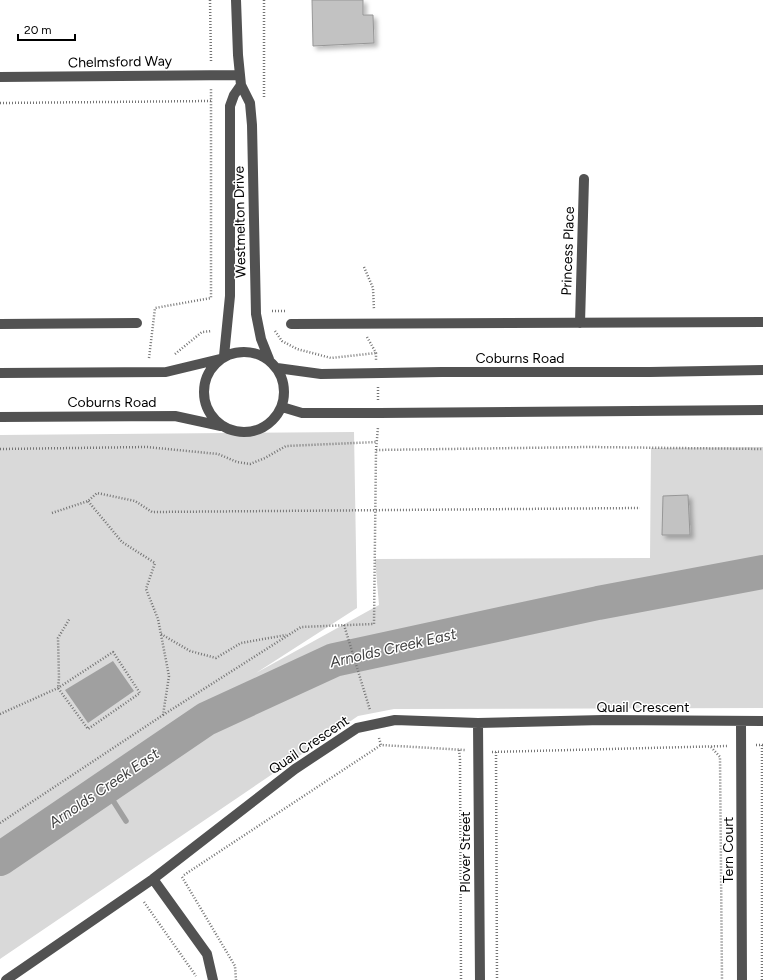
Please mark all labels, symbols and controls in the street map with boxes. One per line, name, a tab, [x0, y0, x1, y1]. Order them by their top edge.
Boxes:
scale bar	[18, 16, 75, 42]
text: 20 m	[24, 23, 52, 37]
street label: Chelmsford Way	[68, 53, 173, 71]
street label: Westmelton Drive	[231, 166, 249, 278]
street label: Princess Place	[558, 206, 578, 296]
street label: Coburns Road	[476, 350, 564, 367]
street label: Coburns Road	[68, 394, 156, 411]
water label: Arnolds Creek East	[327, 625, 458, 672]
street label: Quail Crescent	[597, 699, 689, 716]
street label: Quail Crescent	[266, 712, 352, 778]
water label: Arnolds Creek East	[45, 744, 163, 832]
street label: Plover Street	[457, 811, 474, 893]
street label: Tern Court	[720, 817, 737, 883]

